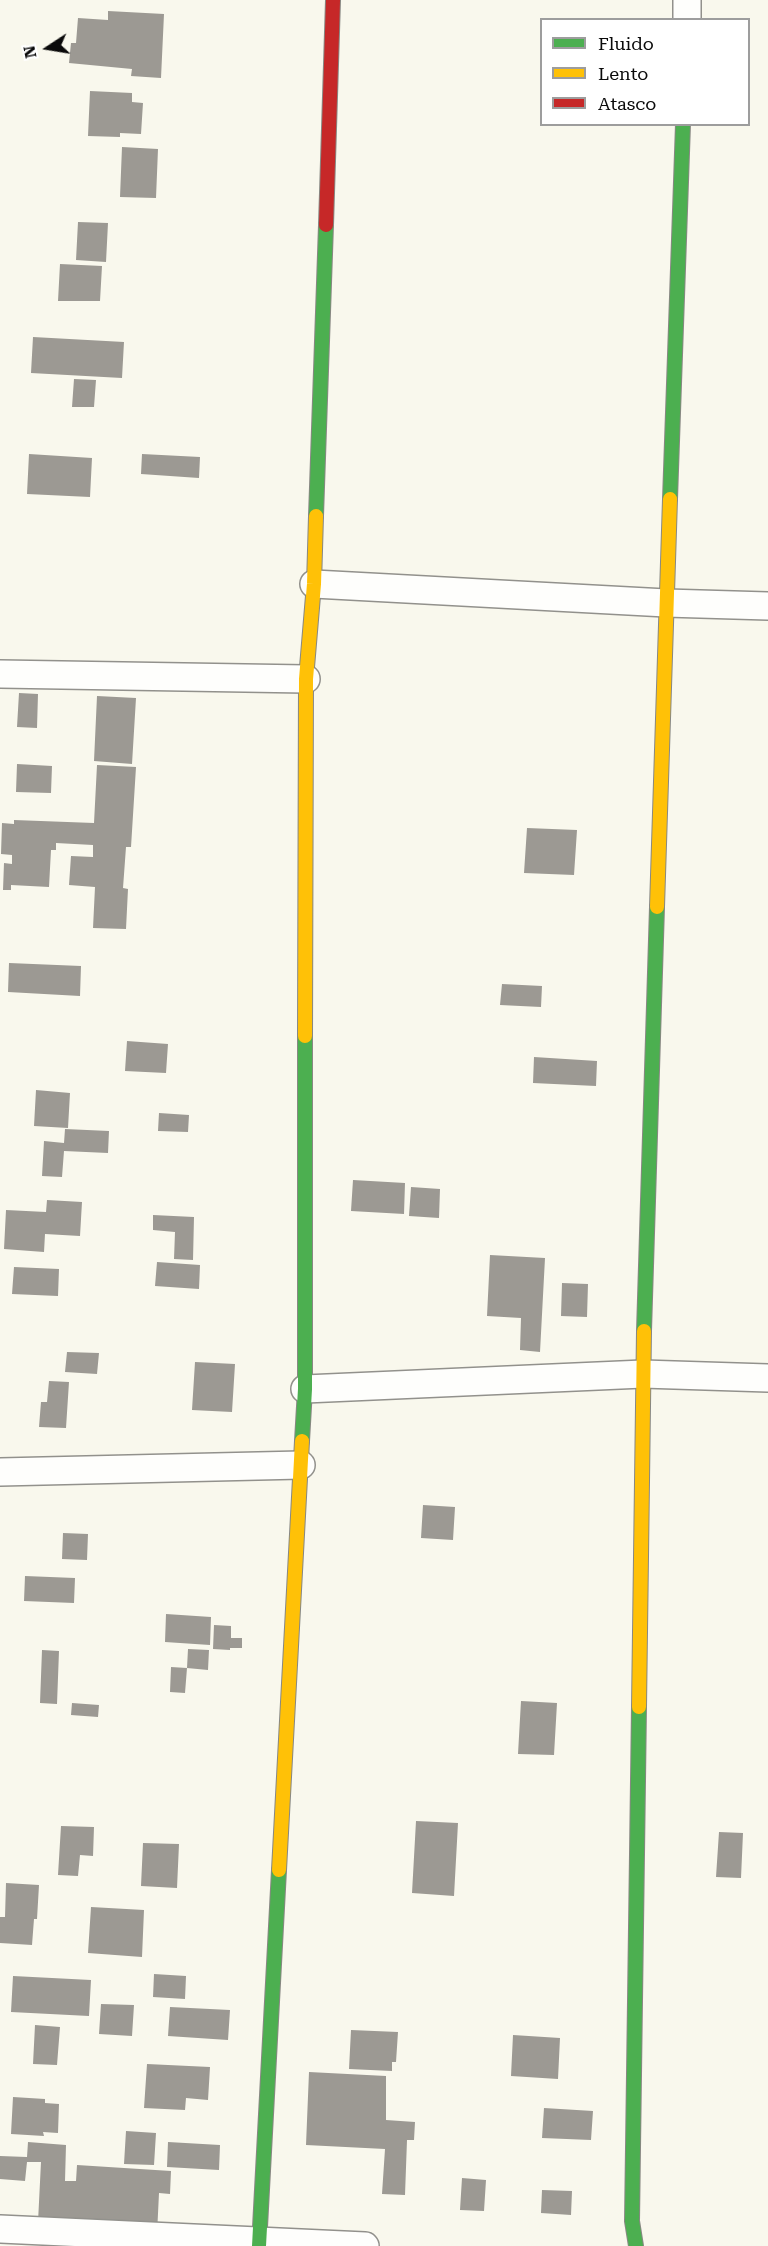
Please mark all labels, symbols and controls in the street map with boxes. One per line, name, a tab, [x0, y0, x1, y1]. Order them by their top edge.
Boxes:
north arrow	[18, 18, 78, 78]
legend	[540, 18, 750, 126]
text: Fluido	[598, 33, 654, 54]
text: N	[19, 44, 40, 60]
text: Lento	[598, 63, 648, 84]
text: Atasco	[598, 93, 656, 114]

